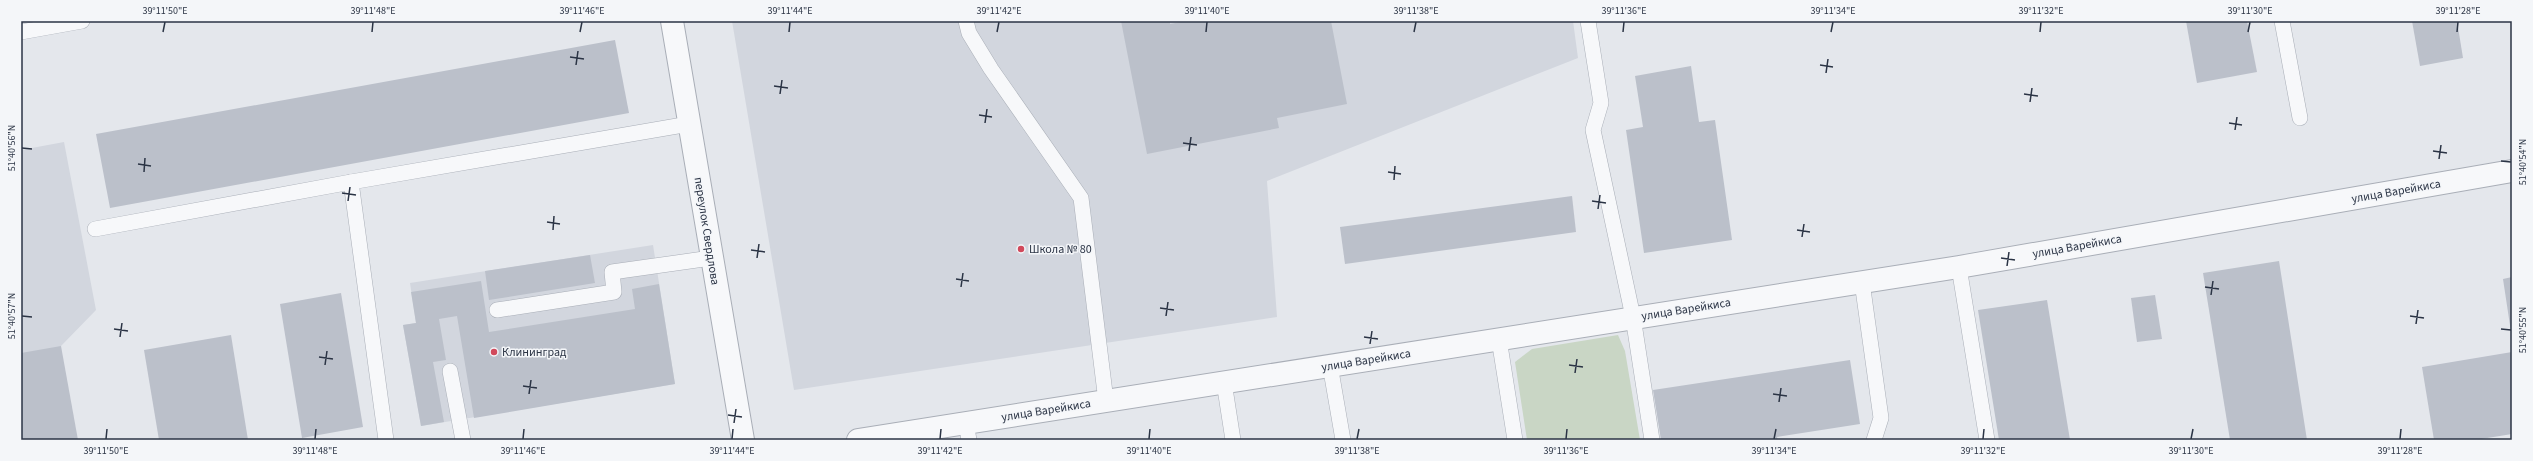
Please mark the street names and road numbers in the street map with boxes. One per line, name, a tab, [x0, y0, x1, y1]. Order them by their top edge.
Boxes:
street label: улица Варейкиса	[2350, 175, 2442, 208]
street label: переулок Свердлова	[690, 176, 723, 286]
street label: улица Варейкиса	[2031, 230, 2123, 263]
street label: улица Варейкиса	[1640, 294, 1732, 325]
street label: улица Варейкиса	[1320, 345, 1412, 376]
street label: улица Варейкиса	[1000, 395, 1092, 426]

